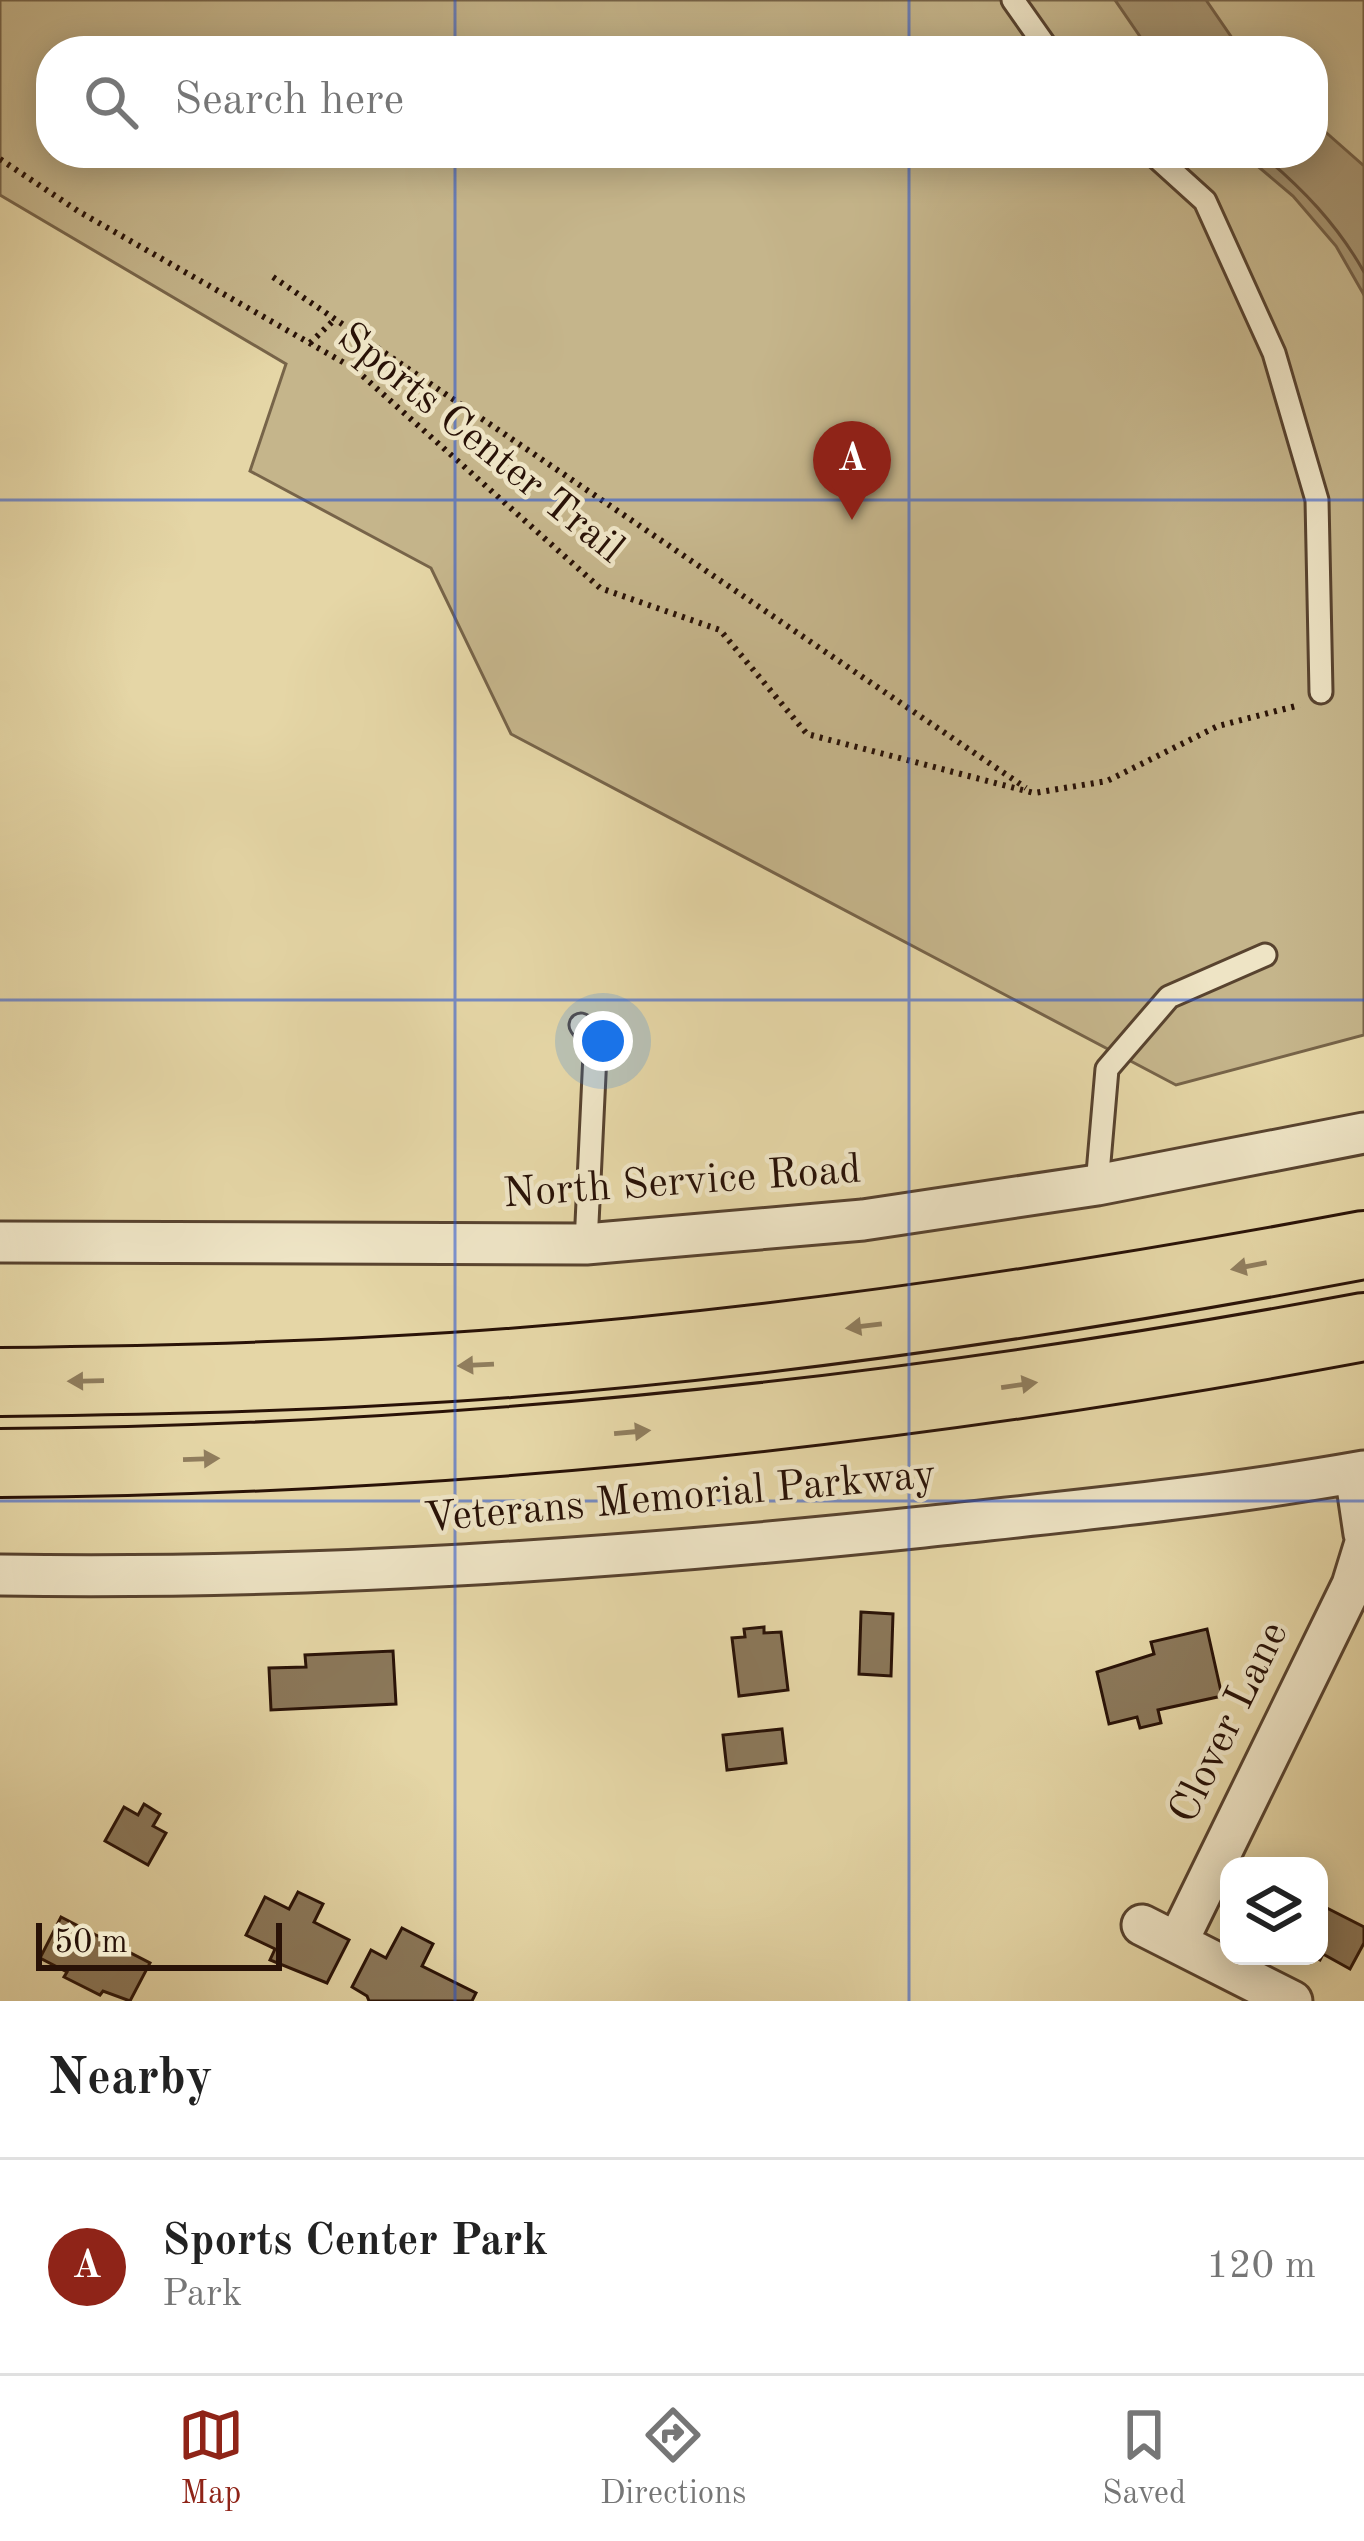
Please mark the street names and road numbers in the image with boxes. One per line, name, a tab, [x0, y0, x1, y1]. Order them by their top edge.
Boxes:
street label: Sports Center Trail	[329, 316, 631, 572]
street label: North Service Road	[502, 1150, 862, 1216]
street label: Veterans Memorial Parkway	[422, 1455, 938, 1541]
street label: Clover Lane	[1163, 1616, 1297, 1830]

